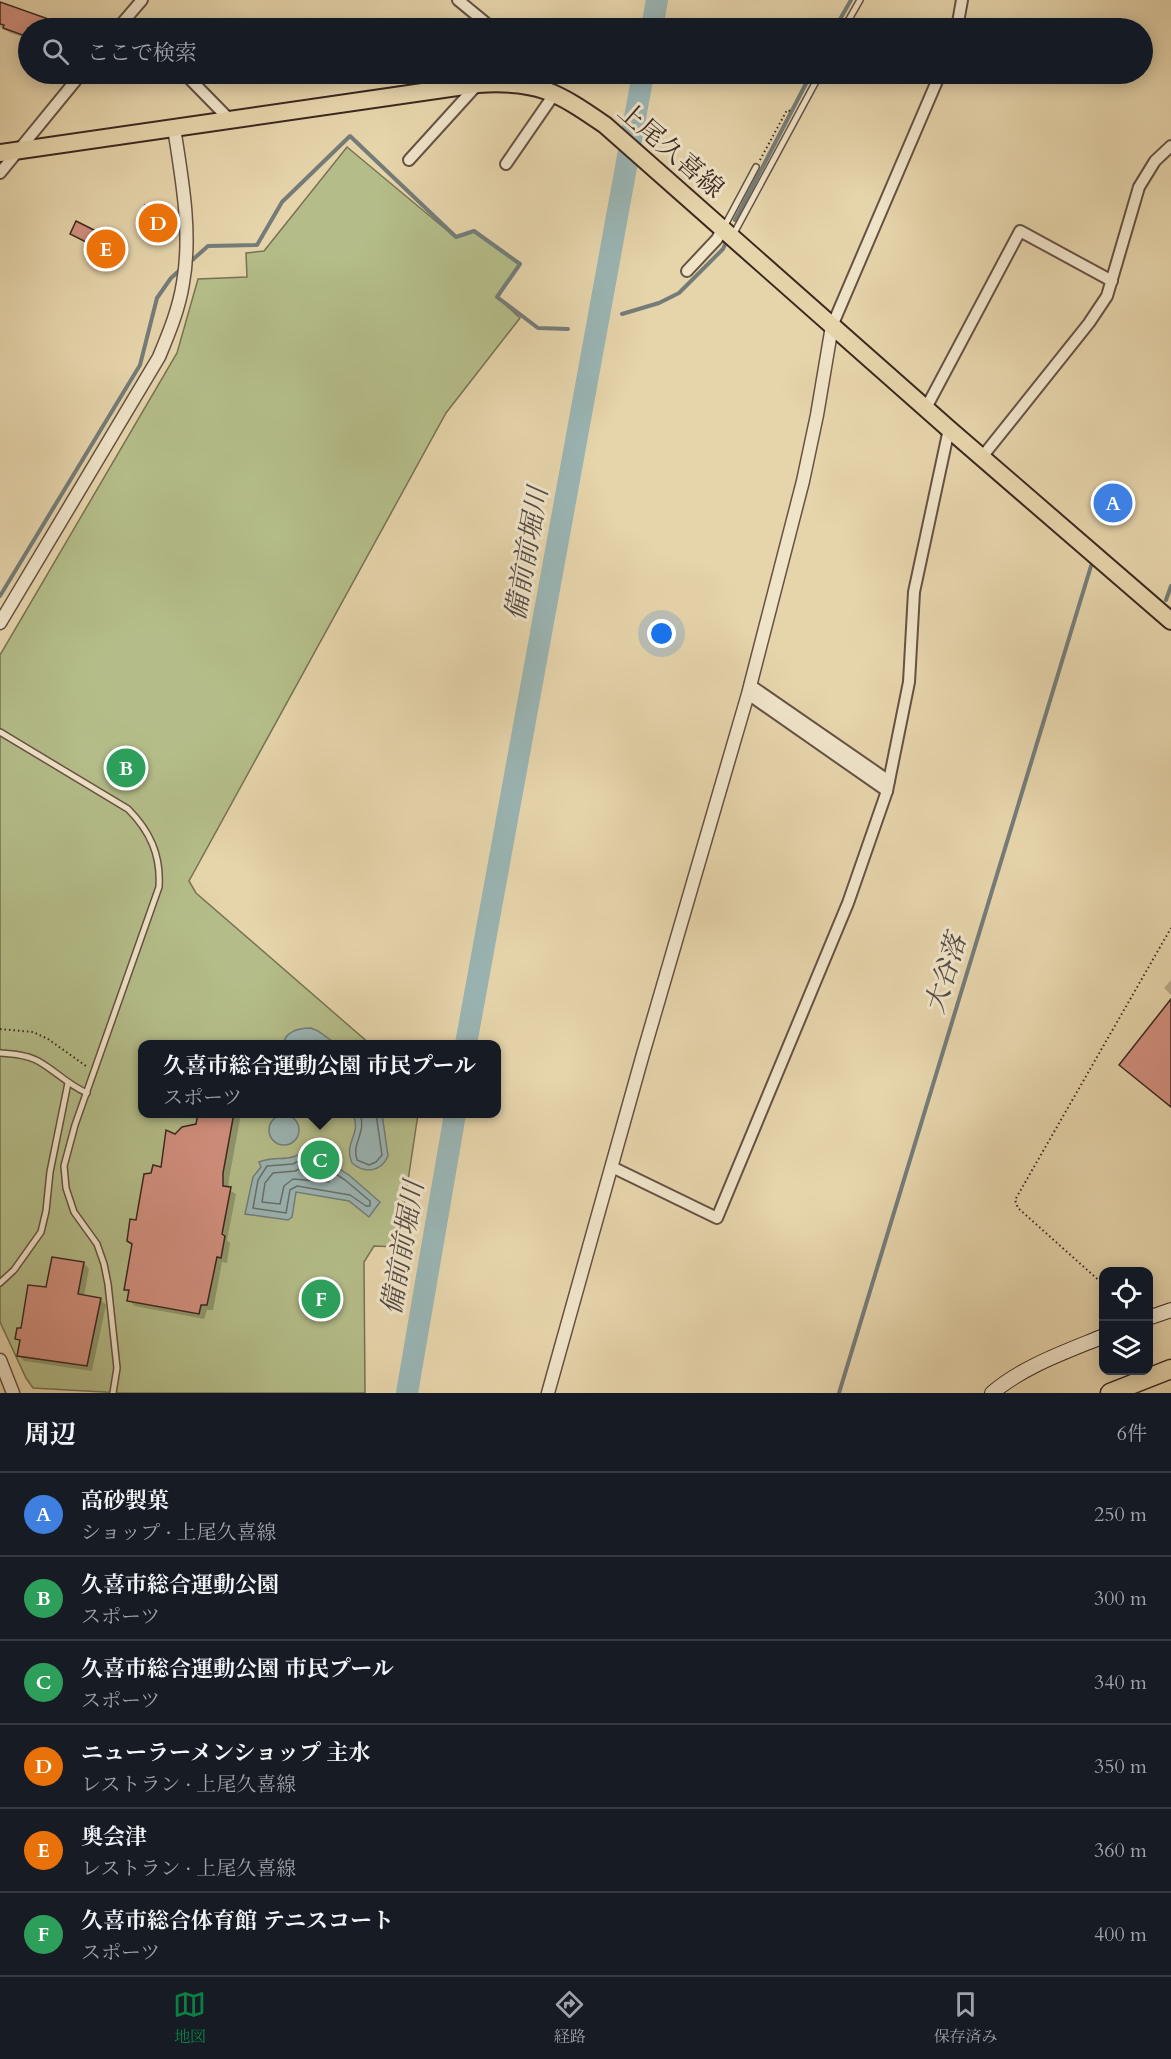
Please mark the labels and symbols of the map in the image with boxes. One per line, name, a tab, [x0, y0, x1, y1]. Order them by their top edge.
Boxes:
street label: 上尾久喜線	[610, 94, 732, 206]
pin: D	[138, 200, 178, 246]
pin: E	[86, 226, 126, 272]
pin: A	[1094, 480, 1132, 526]
water label: 備前前堀川	[497, 481, 557, 624]
your location	[647, 619, 676, 648]
pin: B	[106, 746, 146, 790]
water label: 大谷落	[916, 926, 977, 1018]
pin: C	[300, 1138, 340, 1182]
water label: 備前前堀川	[373, 1175, 433, 1318]
pin: F	[302, 1276, 340, 1322]

